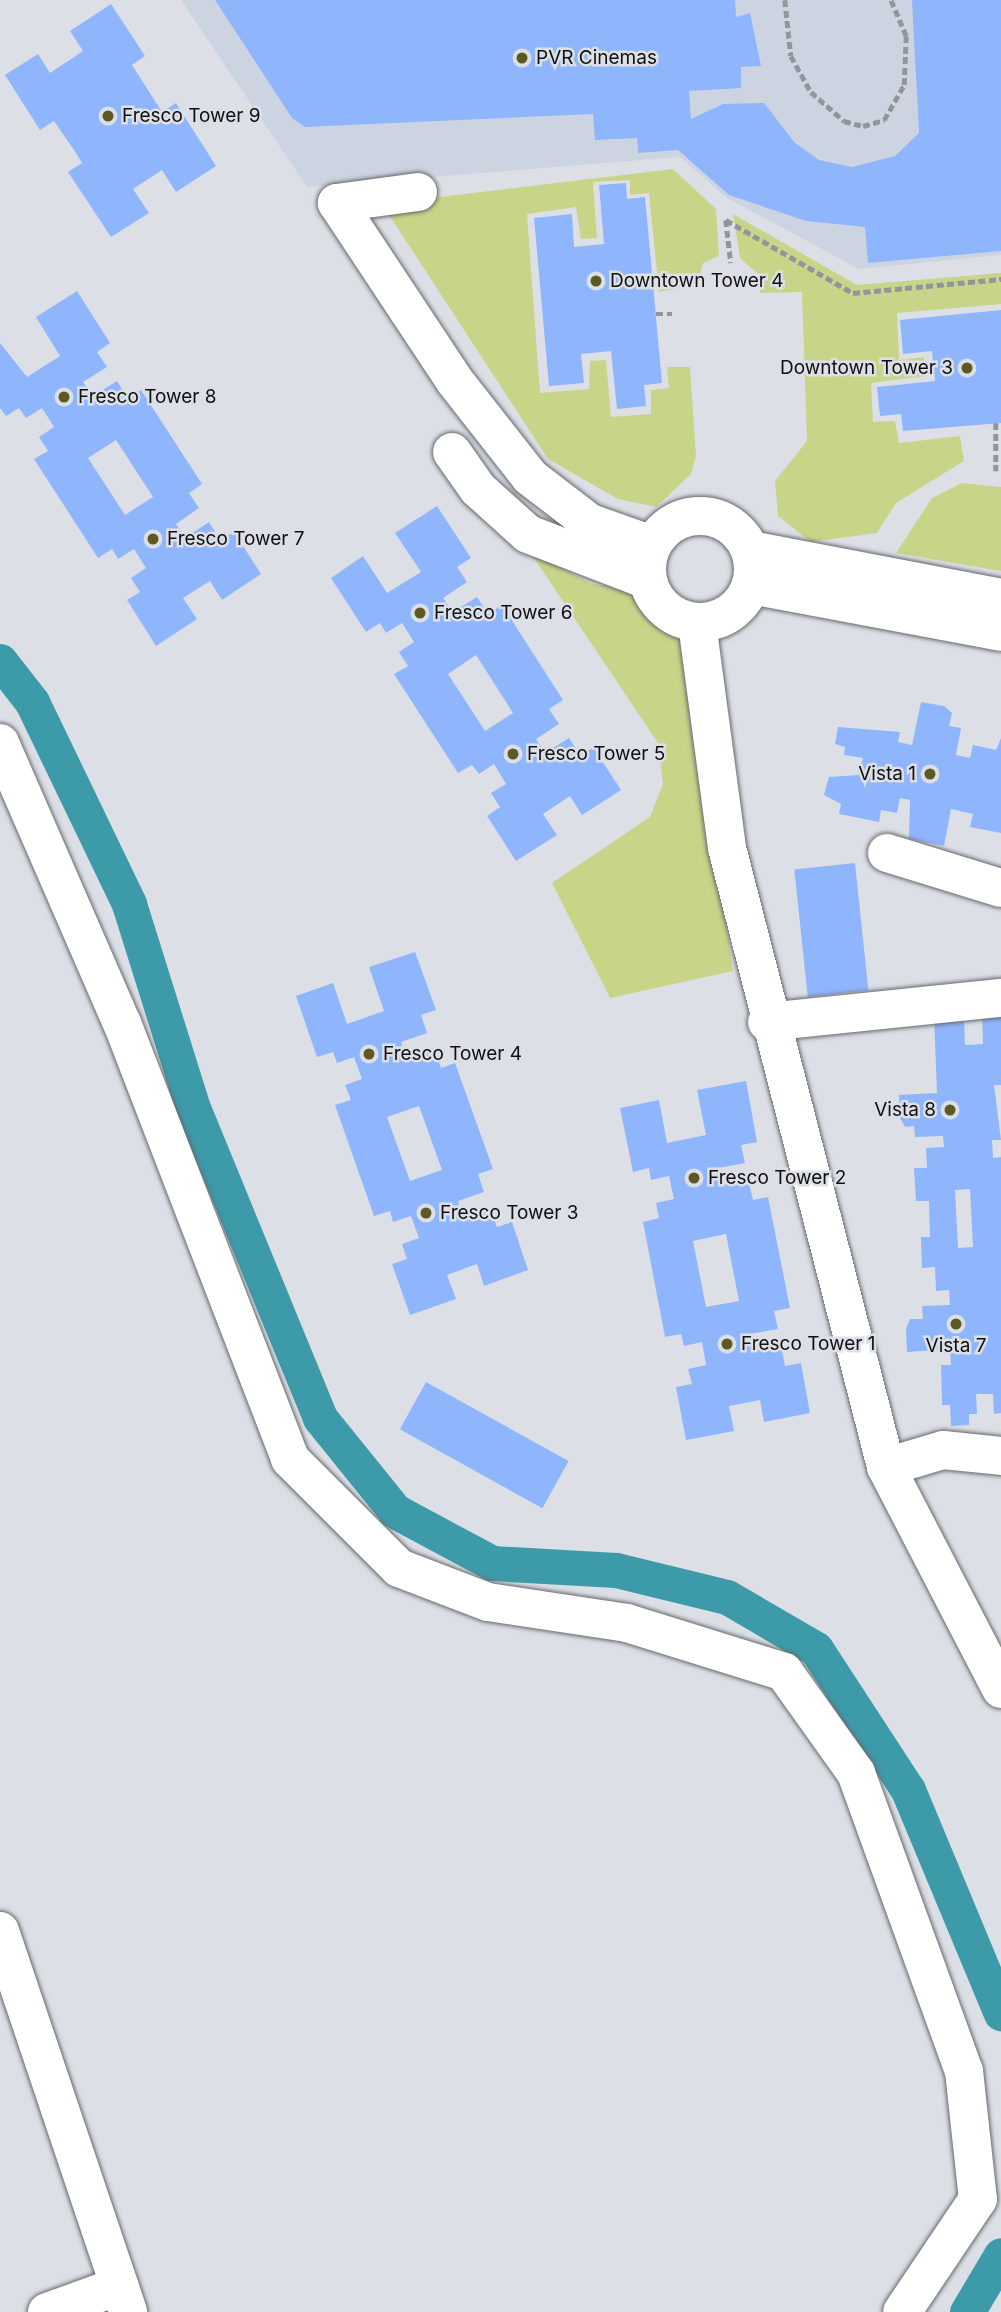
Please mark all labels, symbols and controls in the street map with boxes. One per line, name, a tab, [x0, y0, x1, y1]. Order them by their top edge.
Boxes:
place label: PVR Cinemas	[536, 47, 657, 69]
marker: PVR Cinemas	[514, 50, 530, 66]
place label: Fresco Tower 9	[122, 105, 261, 127]
marker: Fresco Tower 9	[100, 108, 116, 124]
place label: Downtown Tower 4	[610, 270, 784, 292]
marker: Downtown Tower 4	[588, 273, 604, 289]
place label: Downtown Tower 3	[780, 357, 953, 379]
marker: Downtown Tower 3	[959, 360, 975, 376]
place label: Fresco Tower 8	[78, 386, 217, 408]
marker: Fresco Tower 8	[56, 389, 72, 405]
place label: Fresco Tower 7	[167, 528, 305, 550]
marker: Fresco Tower 7	[145, 531, 161, 547]
place label: Fresco Tower 6	[434, 602, 573, 624]
marker: Fresco Tower 6	[412, 605, 428, 621]
place label: Fresco Tower 5	[527, 743, 665, 765]
marker: Fresco Tower 5	[505, 746, 521, 762]
place label: Vista 1	[858, 763, 916, 785]
marker: Vista 1	[922, 766, 938, 782]
place label: Fresco Tower 4	[383, 1043, 522, 1065]
marker: Fresco Tower 4	[361, 1046, 377, 1062]
place label: Vista 8	[874, 1099, 936, 1121]
marker: Vista 8	[942, 1102, 958, 1118]
place label: Fresco Tower 2	[708, 1167, 846, 1189]
marker: Fresco Tower 2	[686, 1170, 702, 1186]
place label: Fresco Tower 3	[440, 1202, 579, 1224]
marker: Fresco Tower 3	[418, 1205, 434, 1221]
marker: Vista 7	[948, 1316, 964, 1332]
place label: Fresco Tower 1	[741, 1333, 876, 1355]
place label: Vista 7	[926, 1335, 986, 1357]
marker: Fresco Tower 1	[719, 1336, 735, 1352]

